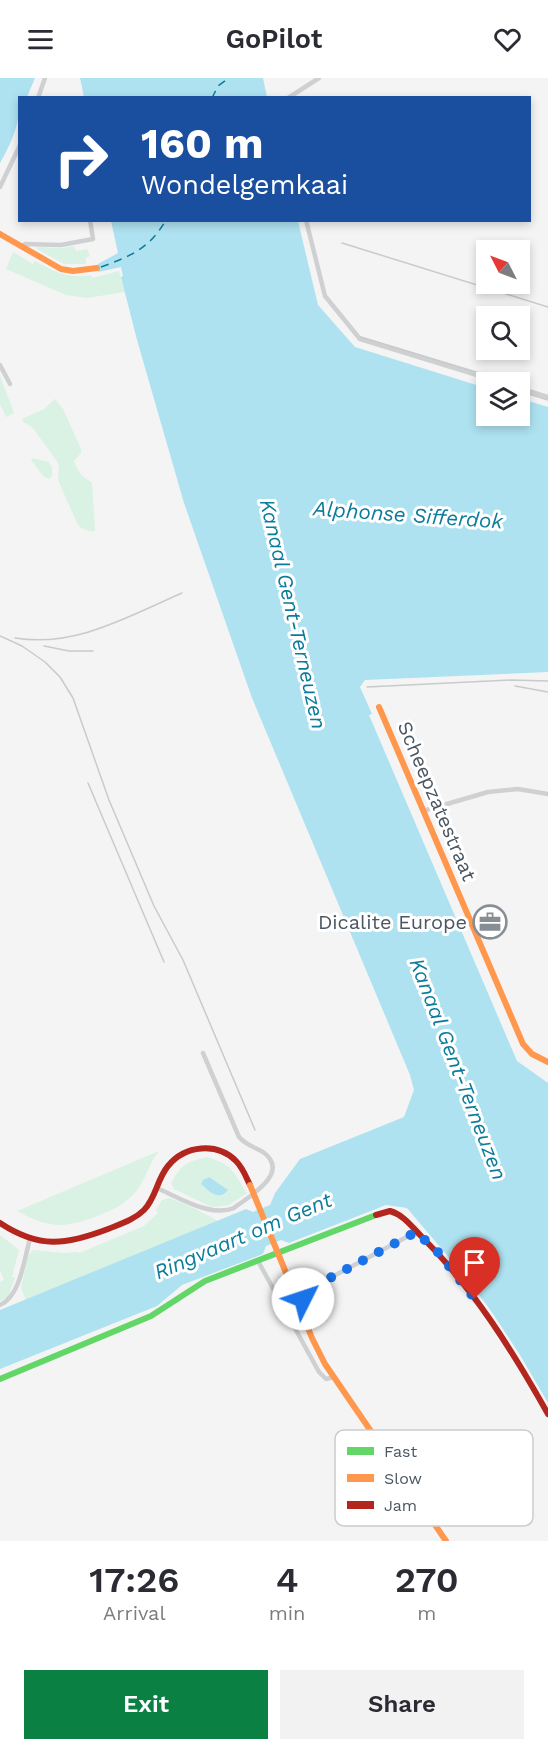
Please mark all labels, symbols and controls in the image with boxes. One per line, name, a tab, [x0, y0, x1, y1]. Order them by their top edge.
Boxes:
icon: menu	[24, 23, 57, 56]
text: GoPilot	[226, 23, 322, 55]
icon: heart	[491, 23, 524, 56]
text: 160 m	[141, 119, 264, 168]
icon: right	[42, 120, 120, 198]
text: Wondelgemkaai	[141, 169, 348, 201]
north arrow	[476, 240, 530, 294]
map controls	[476, 240, 530, 426]
button: search	[476, 306, 530, 360]
button: layers	[476, 372, 530, 426]
water label: Alphonse Sifferdok	[311, 495, 504, 534]
water label: Kanaal Gent-Terneuzen	[255, 496, 332, 731]
street label: Scheepzatestraat	[393, 718, 482, 885]
office icon: Dicalite Europe	[472, 904, 508, 940]
place label: Dicalite Europe	[318, 910, 467, 934]
water label: Kanaal Gent-Terneuzen	[405, 954, 512, 1183]
water label: Ringvaart om Gent	[150, 1187, 336, 1284]
pin	[449, 1237, 500, 1299]
icon: arrive	[458, 1246, 491, 1279]
position arrow	[271, 1267, 335, 1331]
legend	[335, 1430, 533, 1526]
text: Fast	[384, 1442, 417, 1461]
text: Slow	[384, 1469, 422, 1488]
text: Jam	[384, 1496, 417, 1515]
text: 17:26	[89, 1559, 179, 1601]
text: 4	[276, 1559, 298, 1601]
text: 270	[395, 1559, 459, 1601]
text: Arrival	[103, 1601, 166, 1625]
text: min	[269, 1601, 305, 1625]
text: m	[417, 1601, 436, 1625]
button: Exit	[24, 1670, 268, 1739]
button: Share	[280, 1670, 524, 1739]

